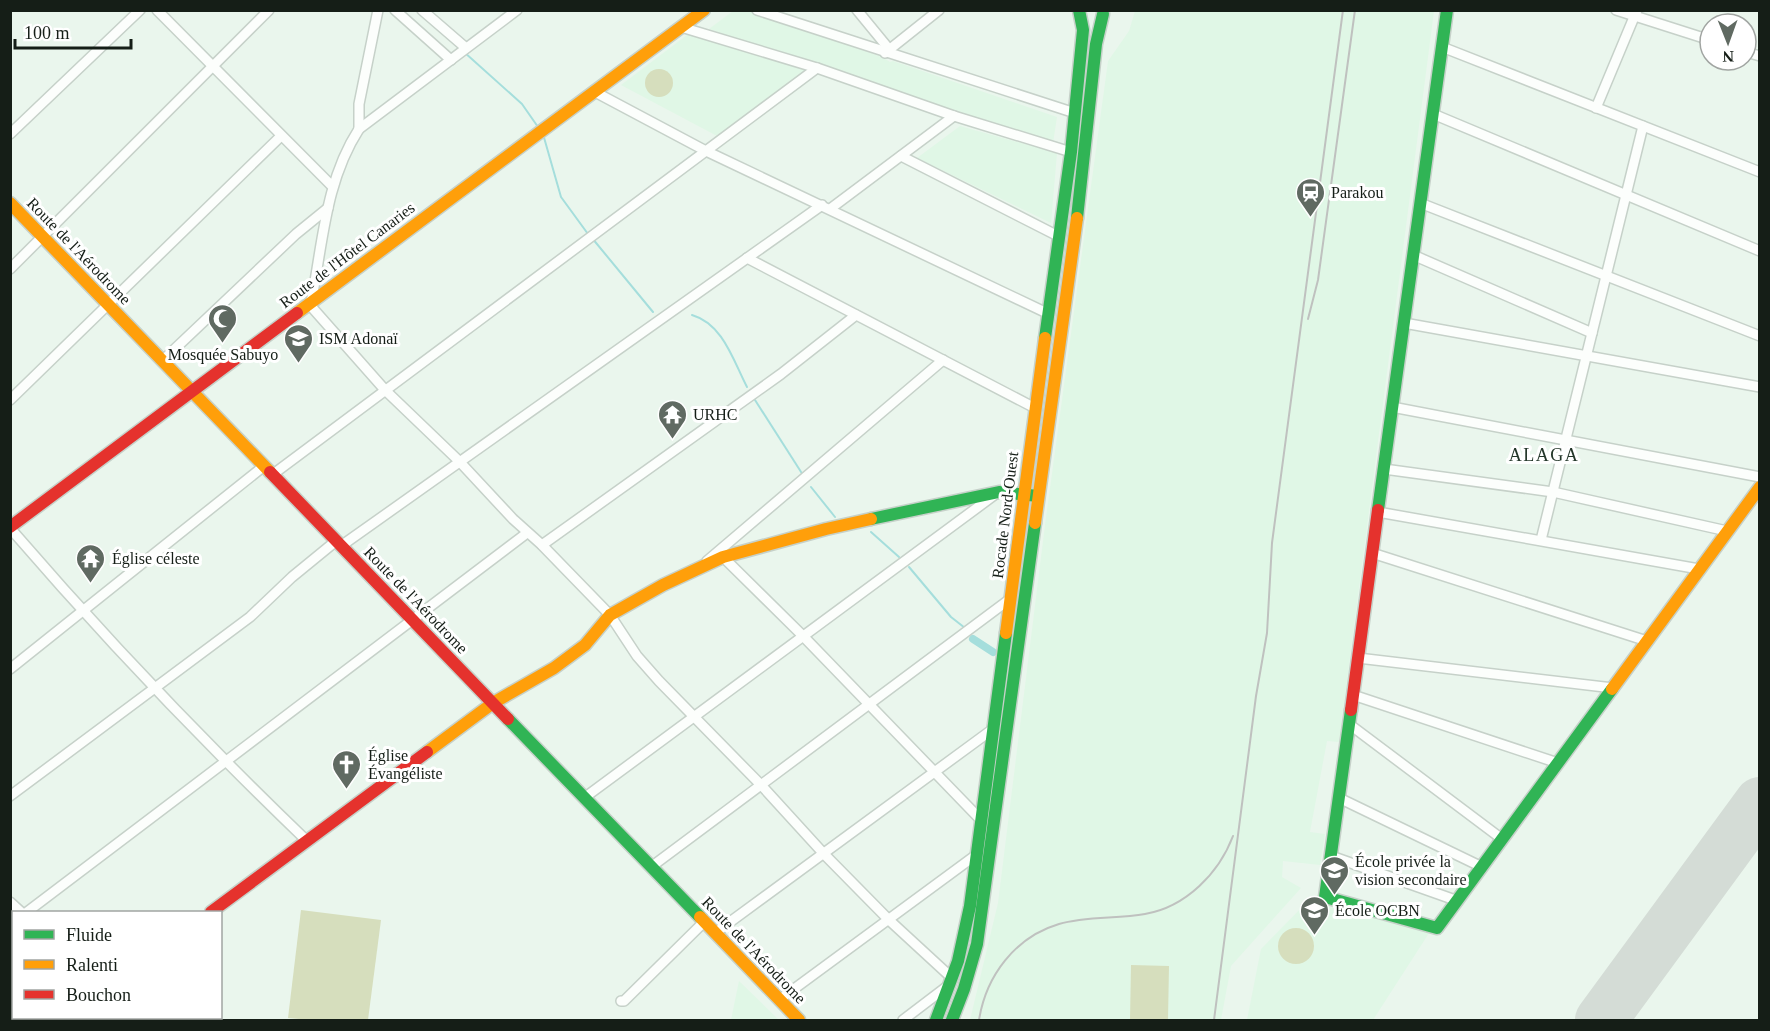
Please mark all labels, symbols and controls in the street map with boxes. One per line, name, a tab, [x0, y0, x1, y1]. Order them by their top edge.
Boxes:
scale bar	[15, 12, 130, 50]
north arrow	[1698, 12, 1758, 72]
text: 100 m	[24, 23, 70, 43]
text: N	[1722, 48, 1734, 65]
station icon: Parakou	[1294, 176, 1326, 218]
place label: Parakou	[1331, 184, 1383, 201]
street label: Route de l'Aérodrome	[24, 194, 134, 308]
street label: Route de l'Hôtel Canaries	[276, 199, 418, 311]
mosque icon: Mosquée Sabuyo	[207, 302, 239, 344]
school or university icon: ISM Adonaï	[282, 322, 314, 364]
place label: ISM Adonaï	[319, 330, 398, 347]
place label: Mosquée Sabuyo	[168, 346, 278, 364]
temple icon: URHC	[656, 398, 688, 440]
place label: URHC	[693, 406, 737, 423]
district label: ALAGA	[1509, 445, 1579, 465]
street label: Rocade Nord-Ouest	[989, 450, 1021, 579]
temple icon: Église céleste	[75, 542, 107, 584]
street label: Route de l'Aérodrome	[361, 543, 471, 657]
place label: Église céleste	[112, 549, 200, 568]
place label: Église Évangéliste	[368, 746, 443, 783]
church icon: Église Évangéliste	[331, 748, 363, 790]
place label: École privée la vision secondaire	[1355, 852, 1467, 888]
school or university icon: École privée la vision secondaire	[1318, 854, 1350, 896]
street label: Route de l'Aérodrome	[699, 893, 809, 1007]
school or university icon: École OCBN	[1298, 894, 1330, 936]
place label: École OCBN	[1335, 901, 1420, 919]
legend	[12, 911, 222, 1019]
text: Fluide	[66, 925, 112, 945]
text: Ralenti	[66, 955, 118, 975]
text: Bouchon	[66, 985, 131, 1005]

